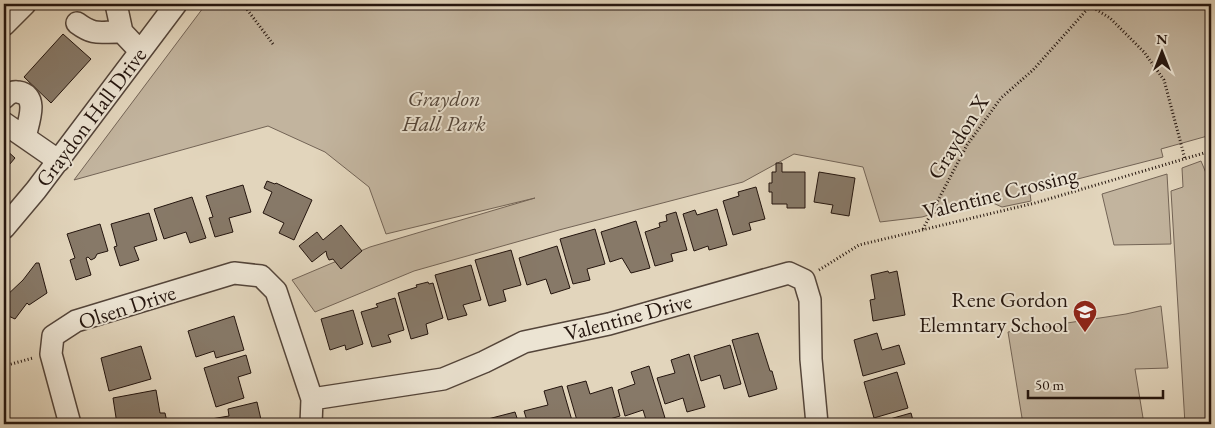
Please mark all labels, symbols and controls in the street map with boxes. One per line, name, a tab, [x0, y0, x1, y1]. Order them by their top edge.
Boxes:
north arrow	[1138, 28, 1188, 78]
text: N	[1156, 30, 1168, 48]
street label: Graydon Hall Drive	[29, 41, 153, 193]
park label: Graydon Hall Park	[401, 84, 486, 138]
street label: Graydon X	[921, 89, 996, 185]
street label: Valentine Crossing	[920, 160, 1081, 226]
street label: Olsen Drive	[75, 278, 180, 336]
place label: Rene Gordon Elemntary School	[919, 285, 1068, 339]
street label: Valentine Drive	[561, 286, 695, 348]
school or university icon: Rene Gordon Elemntary School	[1072, 299, 1098, 333]
scale bar	[1028, 368, 1162, 400]
text: 50 m	[1035, 375, 1064, 394]

